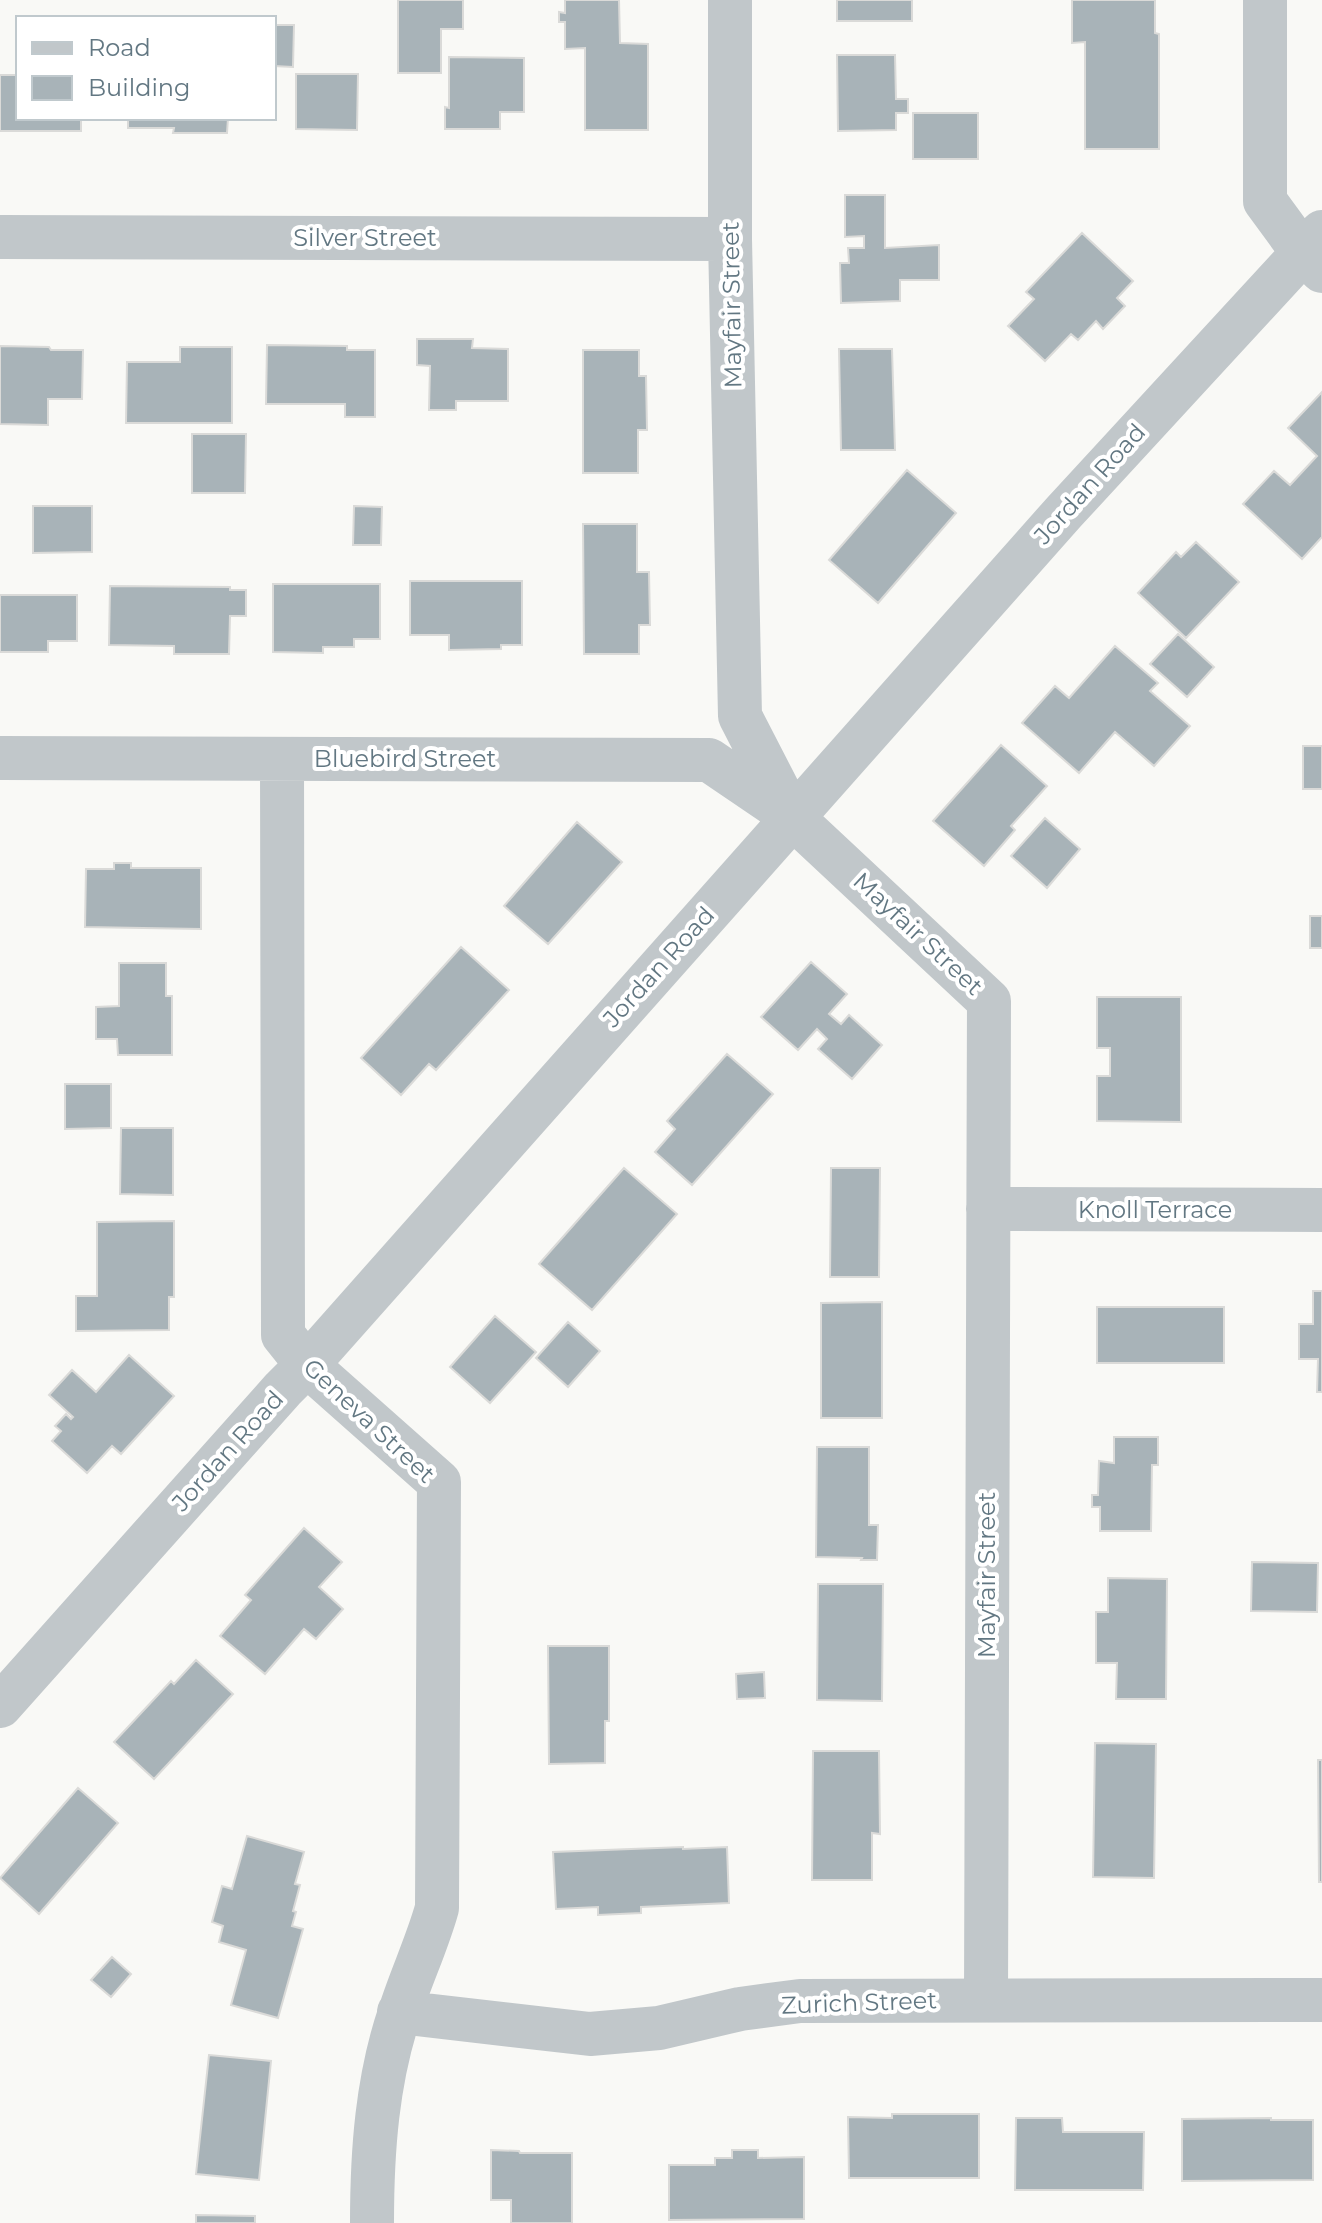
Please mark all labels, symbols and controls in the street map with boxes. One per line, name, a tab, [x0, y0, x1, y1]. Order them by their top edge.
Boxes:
legend	[16, 16, 276, 120]
text: Road	[88, 33, 151, 62]
text: Building	[88, 73, 191, 102]
street label: Mayfair Street	[716, 221, 747, 389]
street label: Silver Street	[293, 223, 437, 252]
street label: Jordan Road	[1027, 417, 1151, 551]
street label: Bluebird Street	[314, 744, 496, 773]
street label: Mayfair Street	[848, 866, 989, 1001]
street label: Jordan Road	[596, 900, 720, 1034]
street label: Knoll Terrace	[1078, 1195, 1232, 1224]
street label: Geneva Street	[298, 1352, 441, 1489]
street label: Jordan Road	[165, 1384, 289, 1518]
street label: Mayfair Street	[972, 1491, 1001, 1658]
street label: Zurich Street	[781, 1985, 938, 2020]

